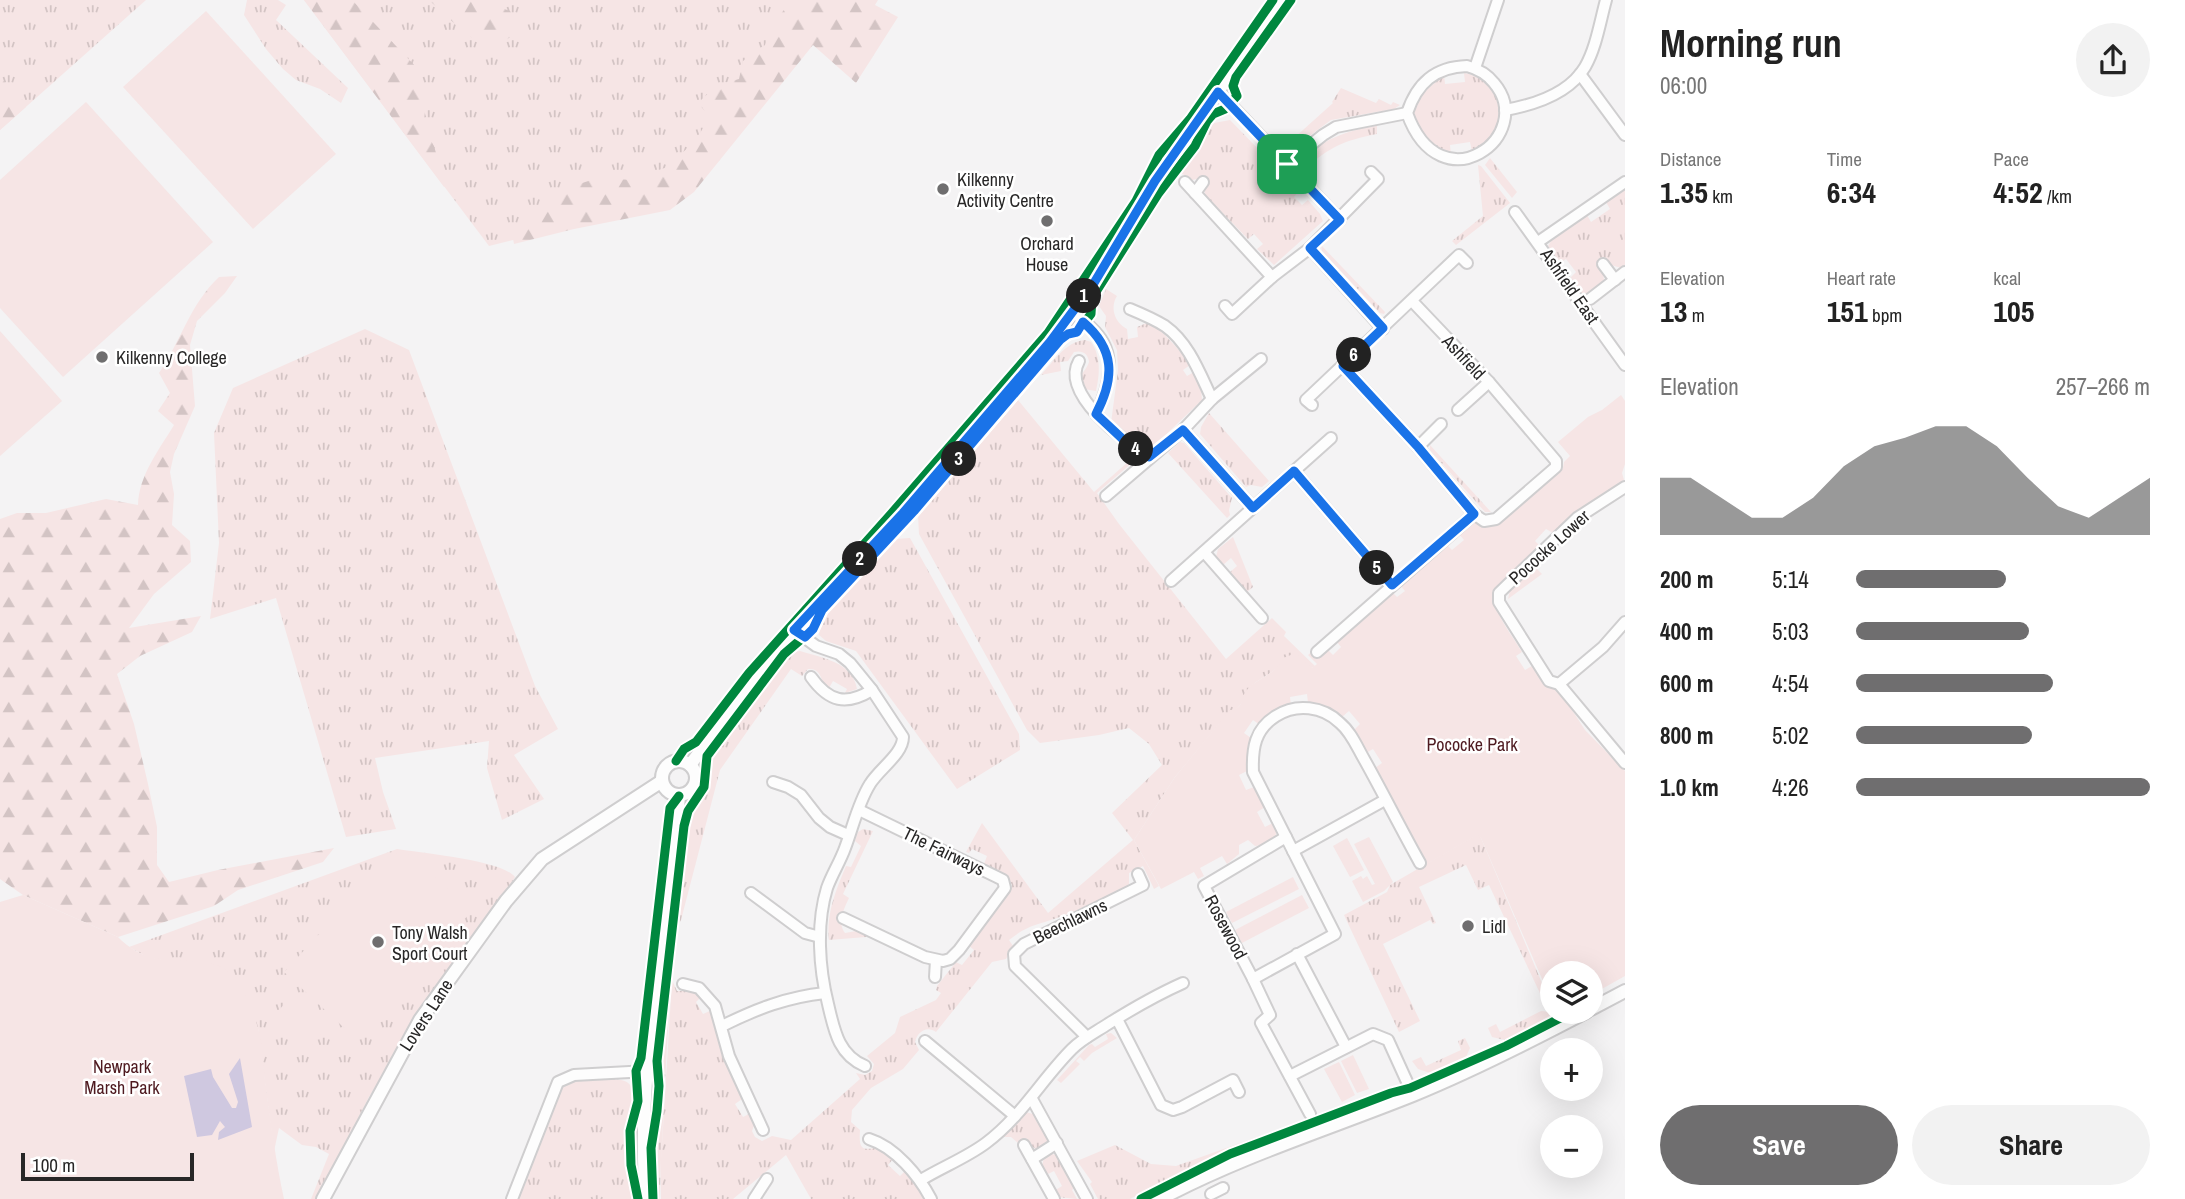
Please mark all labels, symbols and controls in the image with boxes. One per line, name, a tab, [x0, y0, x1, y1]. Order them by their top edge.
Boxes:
text: Morning run	[1660, 18, 1842, 69]
button: share	[2076, 23, 2150, 97]
text: 06:00	[1660, 70, 1707, 101]
pin	[1257, 134, 1317, 194]
icon: arrive	[1268, 145, 1306, 183]
text: Distance	[1660, 146, 1721, 172]
text: Time	[1827, 146, 1862, 172]
text: Pace	[1993, 146, 2029, 172]
place label: Kilkenny Activity Centre	[956, 167, 1054, 213]
text: 1.35	[1660, 172, 1708, 212]
text: 6:34	[1827, 172, 1876, 212]
text: 4:52	[1993, 172, 2043, 212]
marker: Kilkenny Activity Centre	[935, 181, 951, 197]
text: km	[1708, 183, 1733, 209]
text: /km	[2043, 183, 2072, 209]
marker: Orchard House	[1039, 213, 1055, 229]
place label: Orchard House	[1020, 231, 1074, 277]
street label: Ashfield East	[1534, 242, 1605, 329]
text: Elevation	[1660, 265, 1725, 291]
text: Heart rate	[1827, 265, 1896, 291]
text: kcal	[1993, 265, 2021, 291]
pin: 1	[1066, 278, 1102, 314]
text: 1	[1079, 282, 1088, 308]
text: 13	[1660, 291, 1687, 331]
text: 151	[1827, 291, 1868, 331]
text: 105	[1993, 291, 2034, 331]
text: m	[1687, 302, 1705, 328]
text: bpm	[1868, 302, 1902, 328]
street label: Ashfield	[1436, 328, 1491, 385]
pin: 6	[1336, 338, 1372, 372]
text: 6	[1349, 341, 1358, 367]
place label: Kilkenny College	[116, 345, 227, 370]
marker: Kilkenny College	[94, 349, 110, 365]
text: Elevation	[1660, 371, 1739, 402]
text: 257–266 m	[2056, 371, 2150, 402]
pin: 4	[1118, 432, 1154, 466]
text: 4	[1131, 435, 1140, 461]
pin: 3	[942, 442, 976, 476]
text: 3	[954, 445, 963, 471]
street label: Pococke Lower	[1503, 504, 1595, 590]
pin: 2	[842, 542, 878, 576]
text: 2	[855, 545, 864, 571]
pin: 5	[1360, 550, 1394, 586]
text: 5	[1372, 554, 1381, 580]
text: 200 m	[1660, 564, 1713, 595]
text: 5:14	[1772, 564, 1809, 595]
text: 400 m	[1660, 616, 1713, 647]
text: 5:03	[1772, 616, 1809, 647]
text: 600 m	[1660, 668, 1713, 699]
text: 4:54	[1772, 668, 1809, 699]
text: 800 m	[1660, 720, 1713, 751]
text: 5:02	[1772, 720, 1809, 751]
park label: Pococke Park	[1426, 732, 1518, 757]
text: 1.0 km	[1660, 772, 1719, 803]
text: 4:26	[1772, 772, 1809, 803]
street label: The Fairways	[899, 820, 989, 882]
street label: Rosewood	[1199, 890, 1253, 964]
street label: Beechlawns	[1029, 892, 1111, 950]
place label: Lidl	[1482, 914, 1506, 939]
marker: Lidl	[1460, 918, 1476, 934]
place label: Tony Walsh Sport Court	[392, 920, 468, 966]
marker: Tony Walsh Sport Court	[370, 934, 386, 950]
map controls	[1540, 961, 1603, 1178]
button: layers	[1540, 961, 1603, 1024]
street label: Lovers Lane	[393, 974, 459, 1056]
button: +	[1540, 1038, 1603, 1101]
park label: Newpark Marsh Park	[84, 1054, 160, 1100]
button: Save	[1660, 1105, 1898, 1185]
button: Share	[1912, 1105, 2150, 1185]
button: −	[1540, 1115, 1603, 1178]
scale bar	[21, 1150, 194, 1182]
text: 100 m	[32, 1152, 75, 1178]

